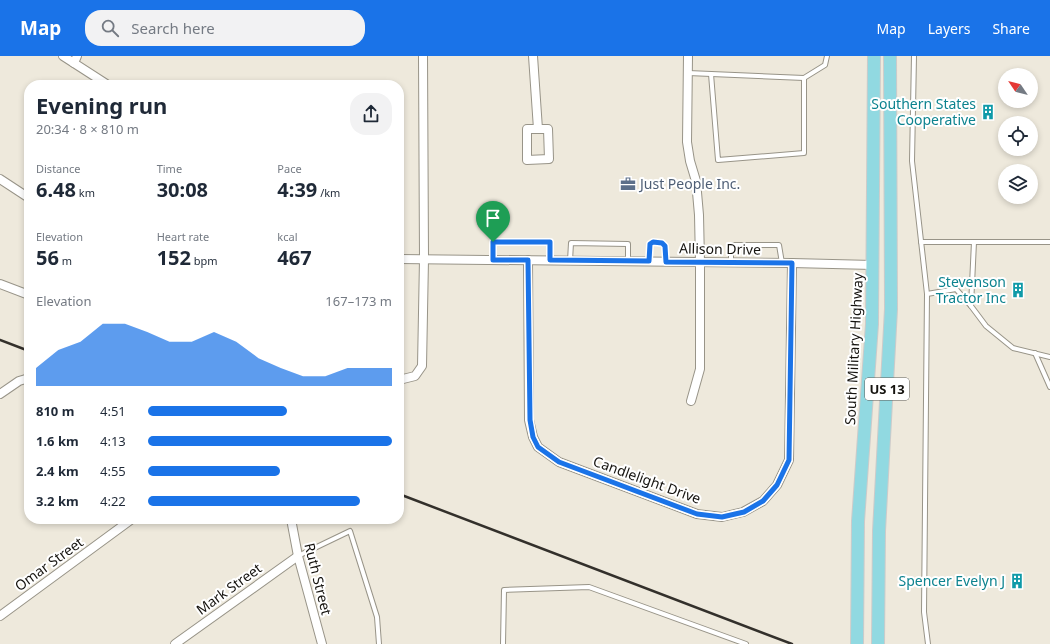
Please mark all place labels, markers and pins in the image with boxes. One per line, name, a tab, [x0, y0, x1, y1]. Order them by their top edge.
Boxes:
place label: Southern States Cooperative	[871, 94, 976, 129]
building icon: Southern States Cooperative	[979, 103, 997, 121]
place label: Just People Inc.	[638, 174, 740, 193]
office icon: Just People Inc.	[619, 175, 637, 193]
pin	[476, 201, 510, 242]
place label: Stevenson Tractor Inc	[936, 272, 1006, 307]
building icon: Stevenson Tractor Inc	[1009, 281, 1027, 299]
place label: Spencer Evelyn J	[898, 571, 1005, 590]
building icon: Spencer Evelyn J	[1008, 572, 1026, 590]

